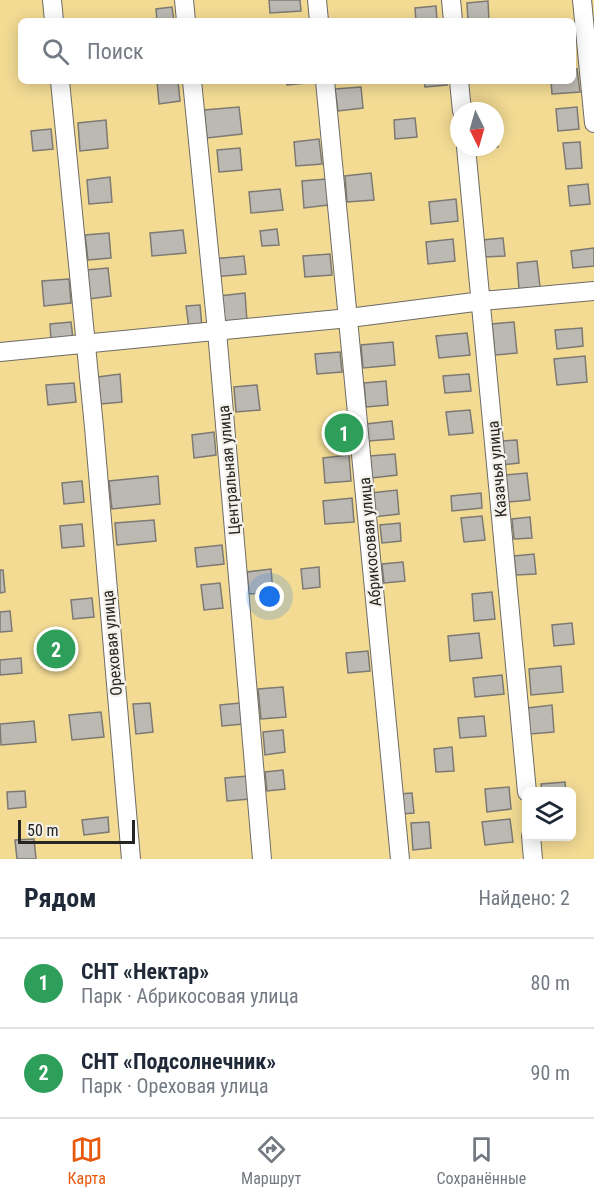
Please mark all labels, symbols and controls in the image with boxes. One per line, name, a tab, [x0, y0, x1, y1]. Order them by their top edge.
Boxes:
search box	[18, 18, 576, 84]
icon: search	[39, 35, 72, 68]
text: Поиск	[87, 39, 144, 64]
north arrow	[450, 102, 504, 156]
street label: Центральная улица	[214, 404, 244, 536]
pin: 1	[324, 410, 364, 456]
street label: Казачья улица	[483, 420, 511, 518]
street label: Абрикосовая улица	[355, 477, 385, 607]
your location	[255, 582, 284, 611]
street label: Ореховая улица	[98, 590, 126, 696]
pin: 2	[36, 626, 76, 672]
map controls	[522, 787, 576, 841]
button: layers	[522, 787, 576, 841]
scale bar	[18, 817, 135, 844]
text: 50 m	[27, 821, 59, 840]
text: Рядом	[24, 883, 96, 913]
text: Найдено: 2	[478, 886, 570, 910]
text: СНТ «Нектар»	[81, 959, 209, 984]
text: 1	[38, 971, 49, 995]
text: 80 m	[531, 971, 570, 995]
text: Парк · Абрикосовая улица	[81, 984, 299, 1008]
text: СНТ «Подсолнечник»	[81, 1049, 276, 1074]
text: 2	[38, 1061, 49, 1085]
text: 90 m	[531, 1061, 570, 1085]
text: Парк · Ореховая улица	[81, 1074, 269, 1098]
tab: Карта	[68, 1133, 106, 1188]
tab: Маршрут	[241, 1133, 301, 1188]
tab: Сохранённые	[437, 1133, 526, 1188]

